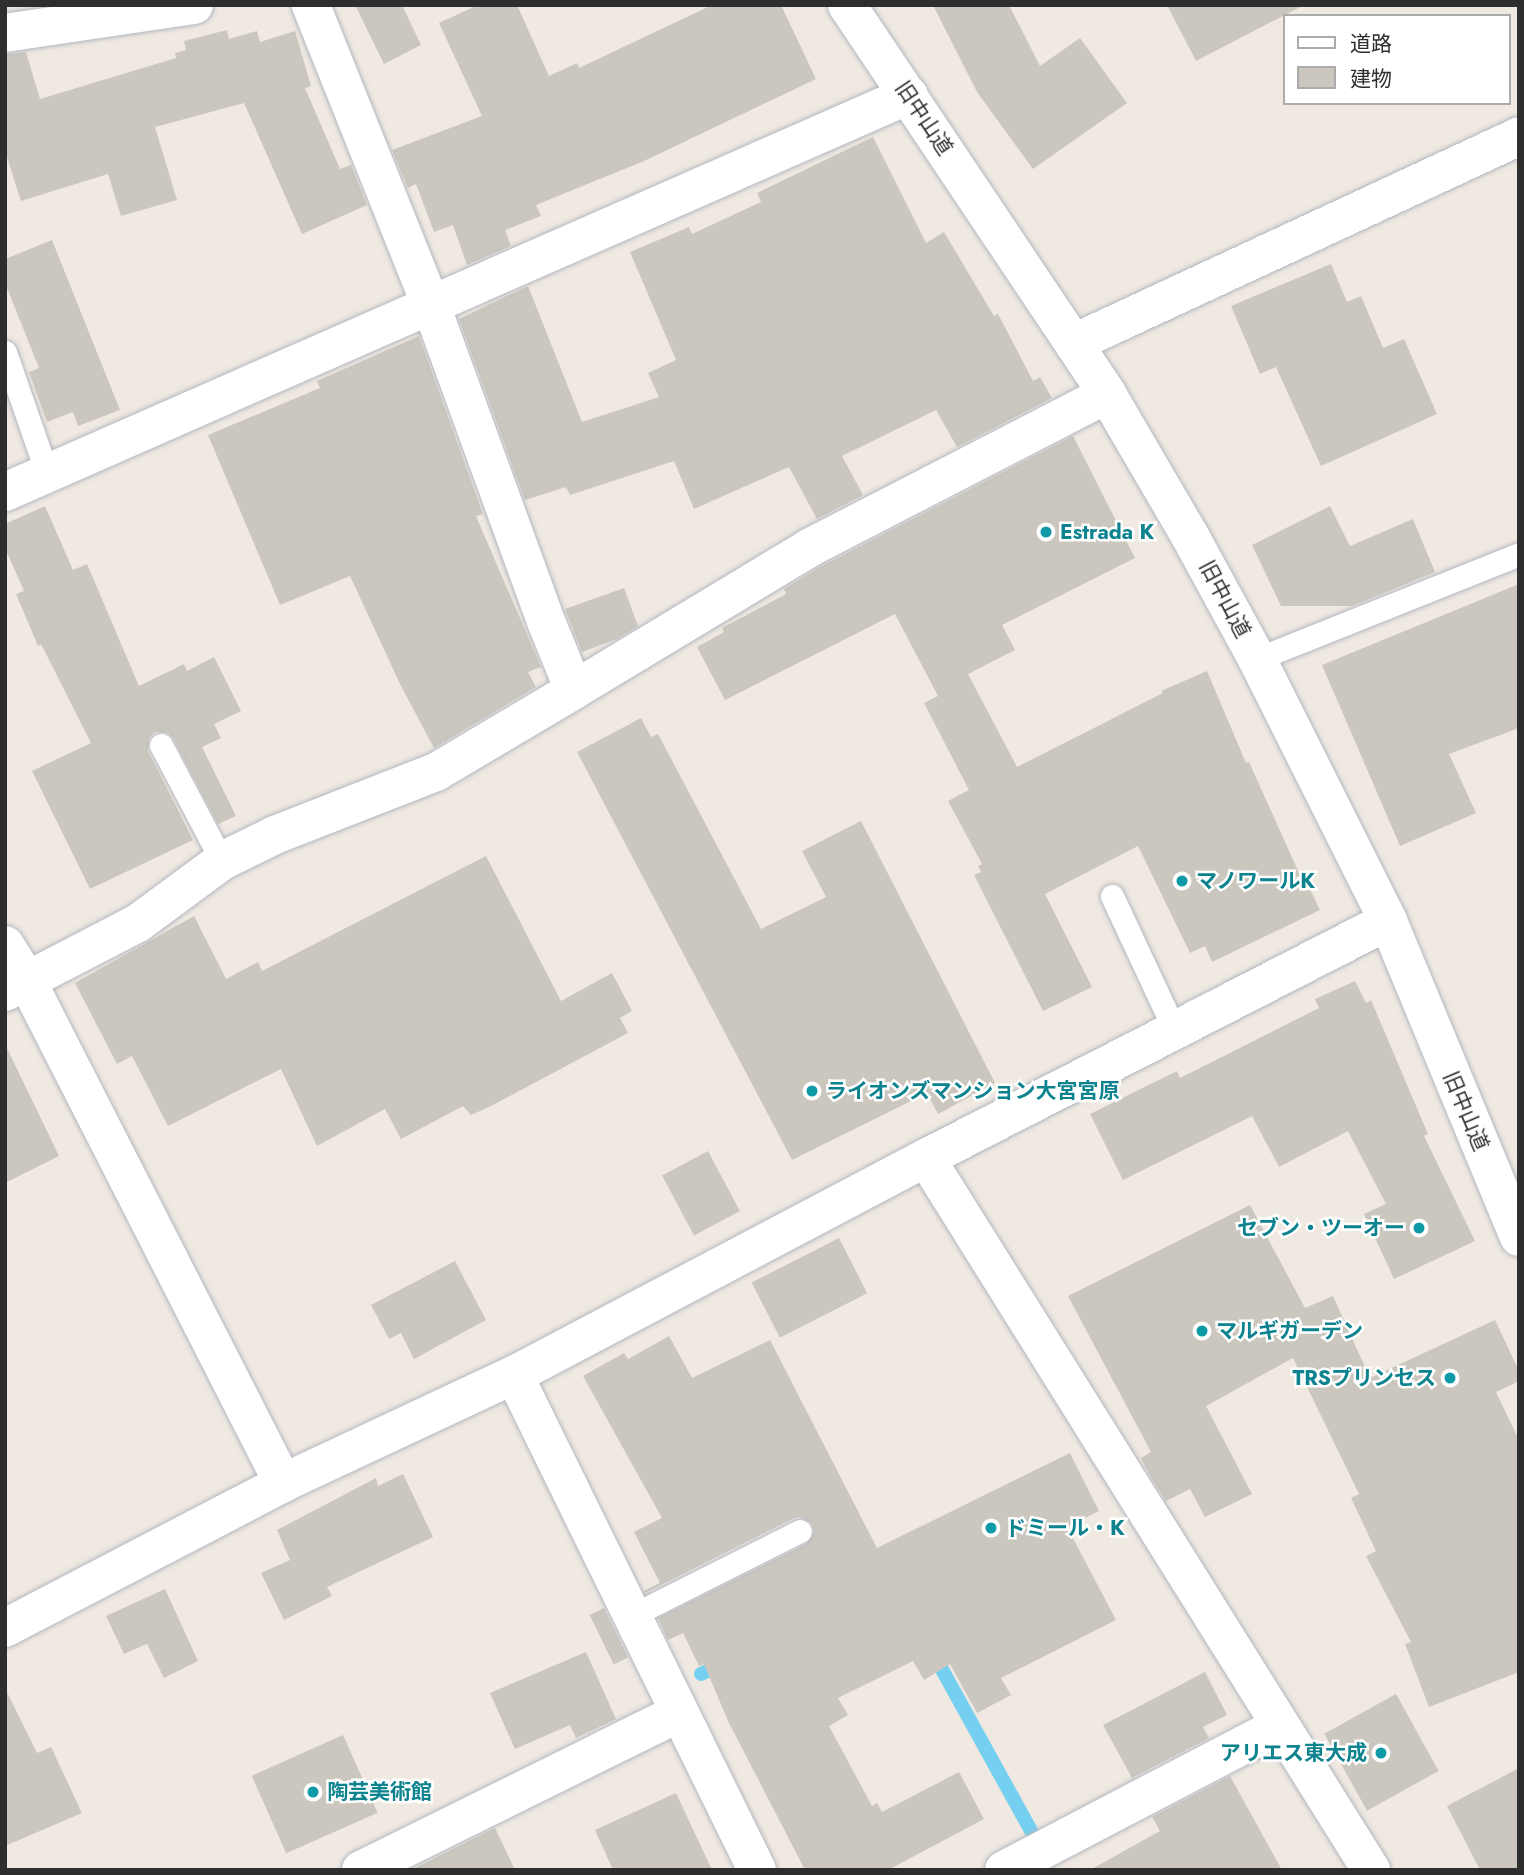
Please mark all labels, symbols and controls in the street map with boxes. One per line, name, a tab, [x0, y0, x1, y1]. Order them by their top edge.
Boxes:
legend	[1282, 14, 1510, 105]
text: 道路	[1350, 29, 1392, 59]
text: 建物	[1350, 64, 1392, 94]
street label: 旧中山道	[890, 76, 958, 160]
place label: Estrada K	[1060, 519, 1154, 545]
marker: Estrada K	[1038, 524, 1054, 540]
street label: 旧中山道	[1194, 556, 1256, 642]
place label: マノワールK	[1196, 868, 1316, 894]
marker: マノワールK	[1174, 873, 1190, 889]
street label: 旧中山道	[1438, 1067, 1494, 1155]
place label: ライオンズマンション大宮宮原	[826, 1078, 1120, 1104]
marker: ライオンズマンション大宮宮原	[804, 1083, 820, 1099]
place label: セブン・ツーオー	[1237, 1215, 1405, 1241]
marker: セブン・ツーオー	[1411, 1220, 1427, 1236]
place label: マルギガーデン	[1216, 1318, 1363, 1344]
marker: マルギガーデン	[1194, 1323, 1210, 1339]
place label: TRSプリンセス	[1293, 1365, 1436, 1391]
marker: TRSプリンセス	[1442, 1370, 1458, 1386]
place label: ドミール・K	[1005, 1515, 1125, 1541]
marker: ドミール・K	[983, 1520, 999, 1536]
place label: アリエス東大成	[1220, 1740, 1367, 1766]
marker: アリエス東大成	[1373, 1745, 1389, 1761]
place label: 陶芸美術館	[327, 1779, 432, 1805]
marker: 陶芸美術館	[305, 1784, 321, 1800]

